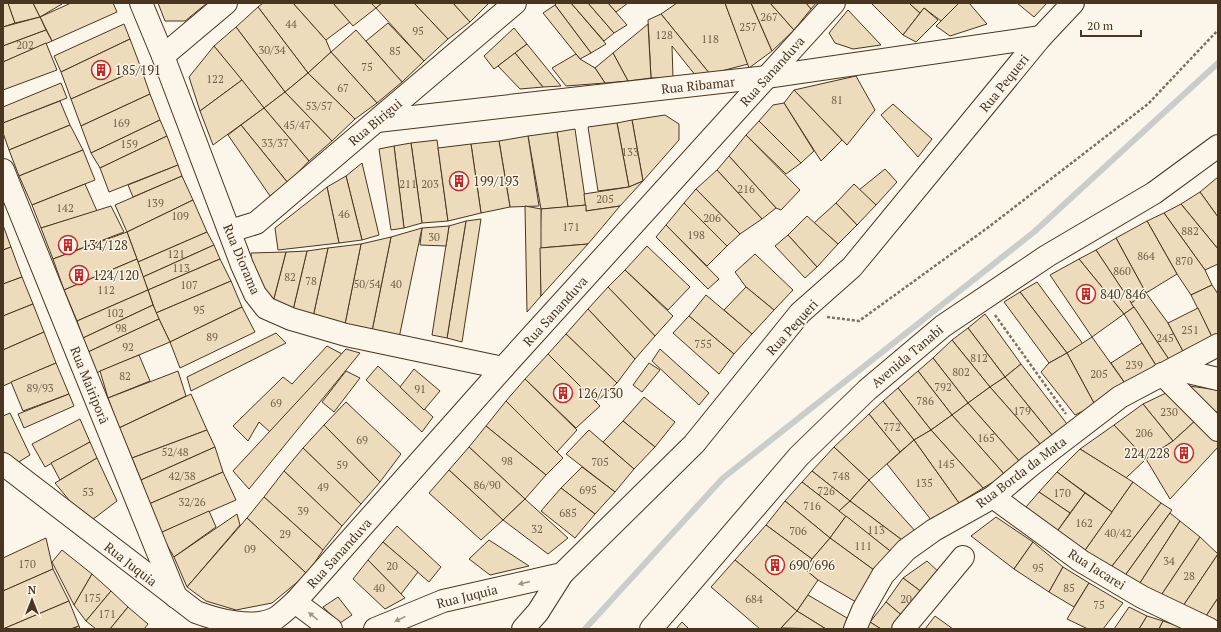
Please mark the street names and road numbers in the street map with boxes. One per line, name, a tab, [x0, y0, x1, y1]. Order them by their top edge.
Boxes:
street label: Rua Sananduva	[736, 32, 809, 110]
street label: Rua Pequeri	[975, 50, 1033, 116]
street label: Rua Ribamar	[660, 72, 736, 98]
street label: Rua Birigui	[345, 94, 406, 150]
street label: Rua Diorama	[219, 221, 265, 297]
street label: Rua Sananduva	[519, 272, 592, 350]
street label: Rua Pequeri	[762, 295, 822, 359]
street label: Avenida Tanabi	[867, 320, 947, 391]
street label: Rua Mairiporã	[66, 344, 114, 427]
street label: Rua Borda da Mata	[972, 432, 1070, 512]
street label: Rua Sananduva	[303, 514, 376, 592]
street label: Rua Juquia	[101, 538, 161, 591]
street label: Rua Jacarei	[1065, 544, 1129, 594]
street label: Rua Juquia	[435, 580, 500, 612]

